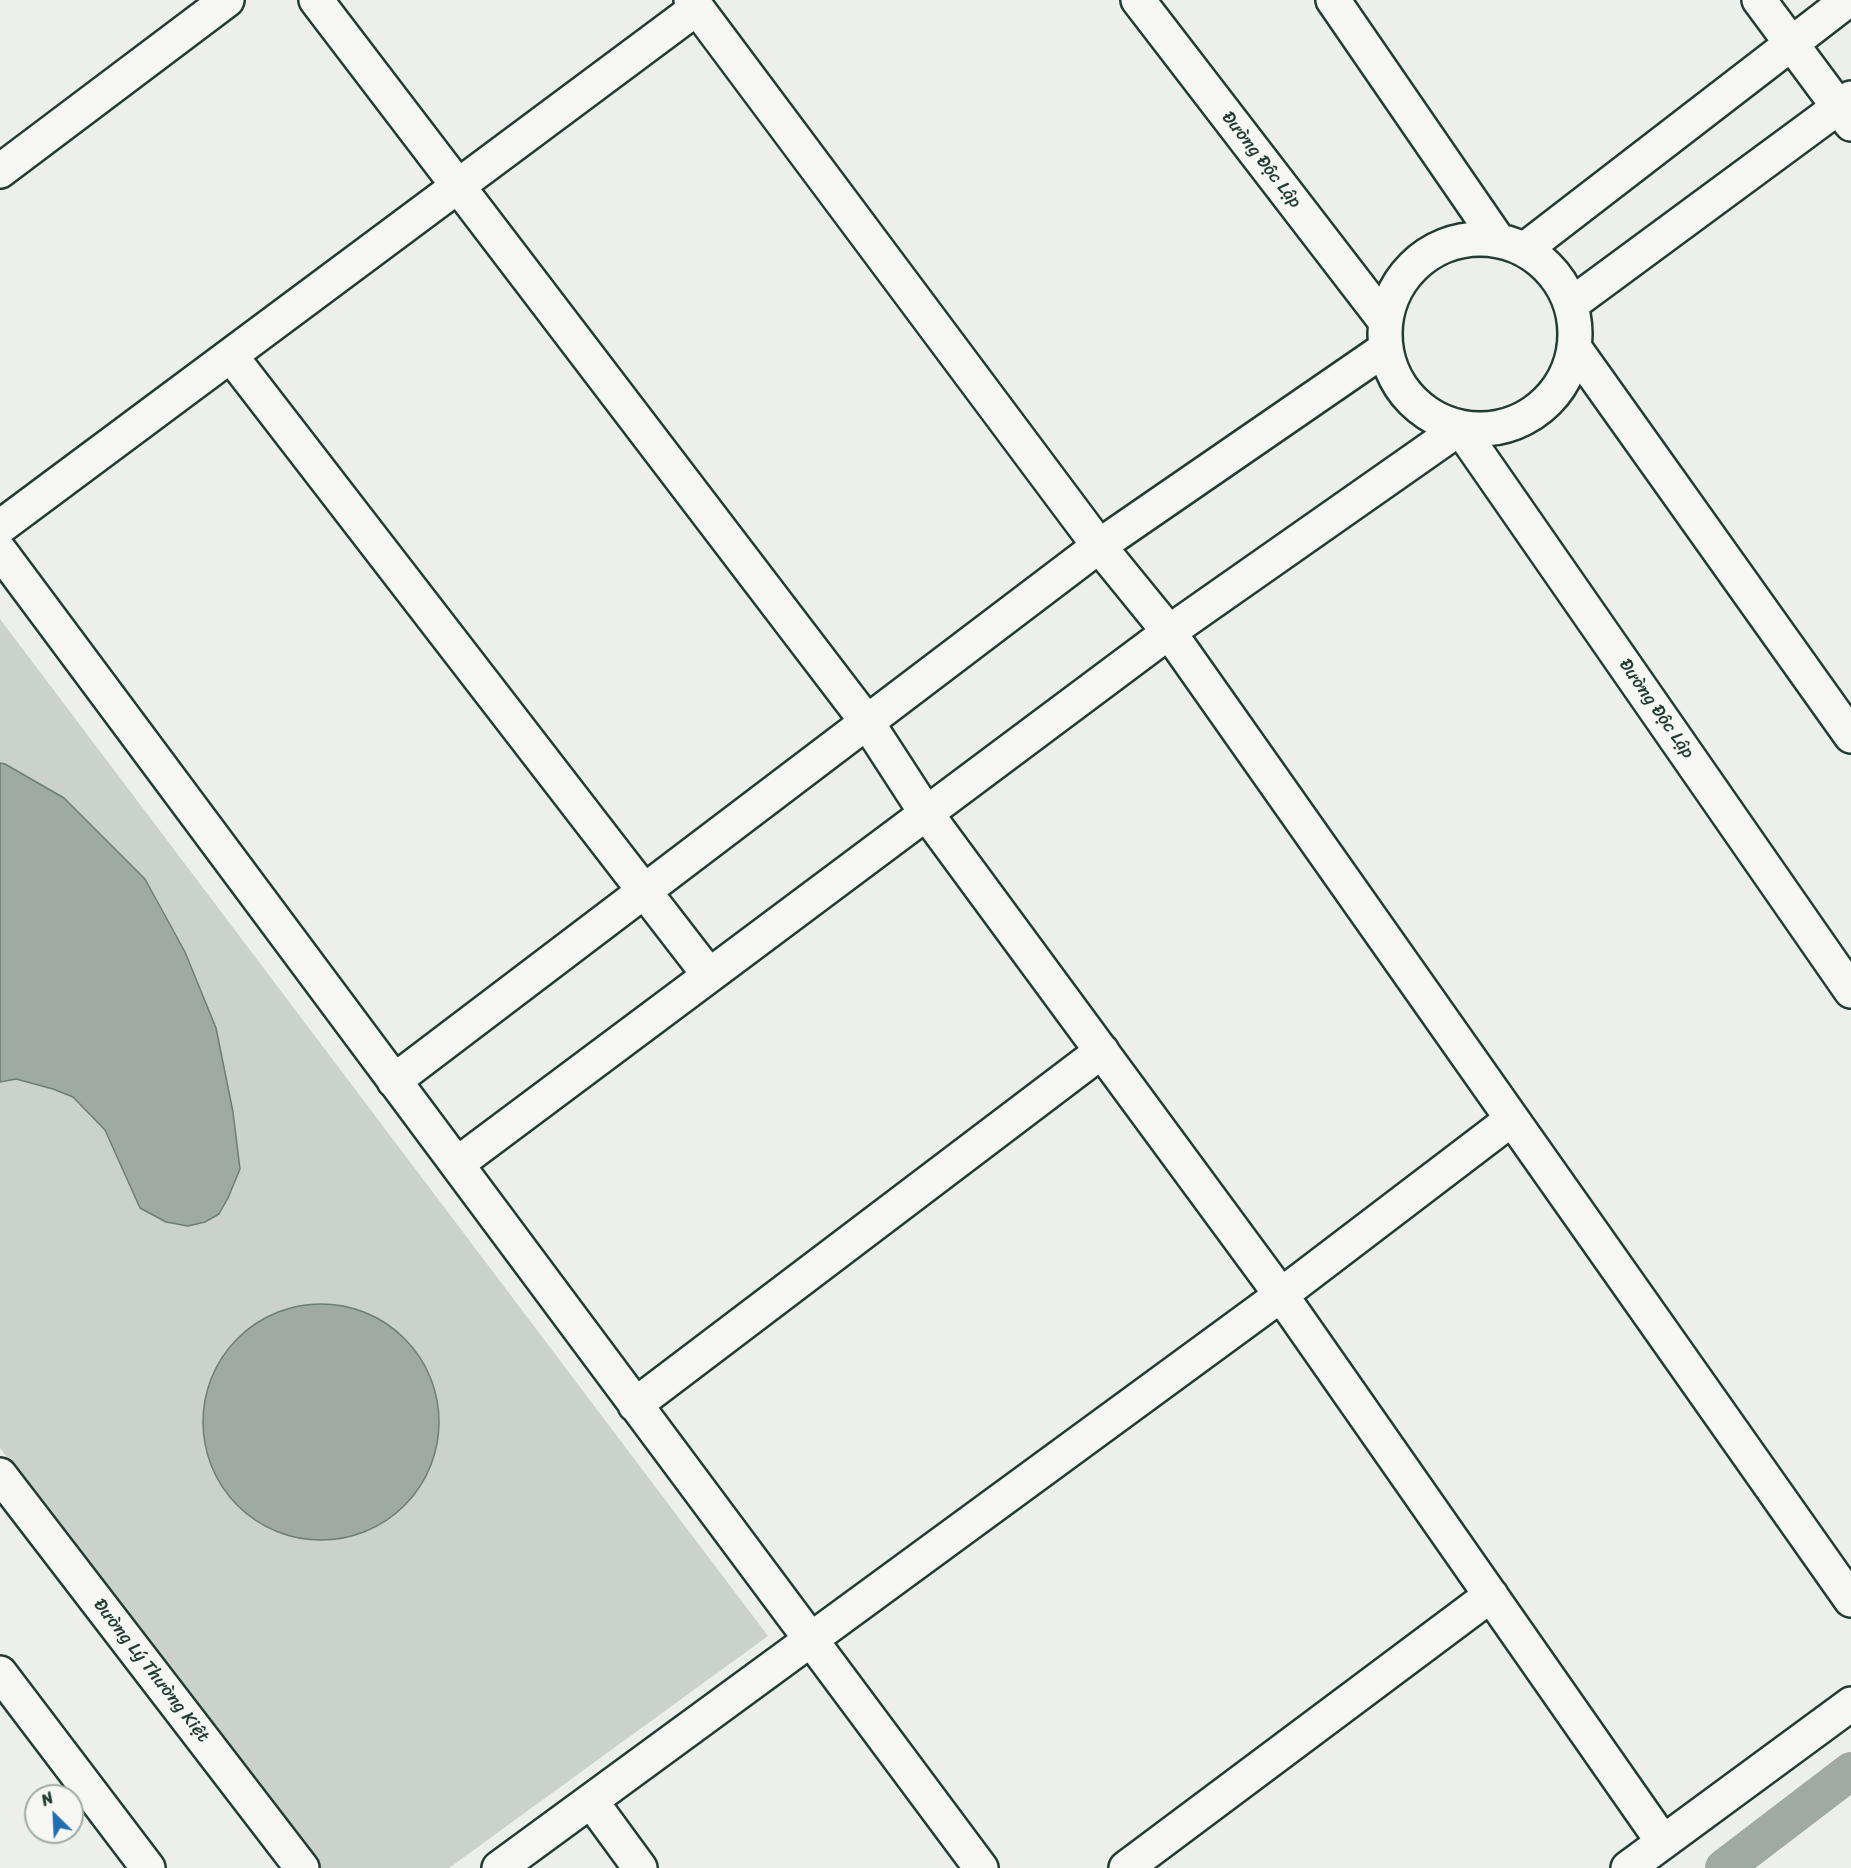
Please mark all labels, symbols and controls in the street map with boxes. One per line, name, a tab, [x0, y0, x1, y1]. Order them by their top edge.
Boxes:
street label: Đường Độc Lập	[1217, 107, 1305, 213]
street label: Đường Độc Lập	[1614, 655, 1698, 763]
street label: Đường Lý Thường Kiệt	[88, 1595, 214, 1747]
text: N	[36, 1783, 58, 1814]
north arrow	[24, 1784, 84, 1844]

